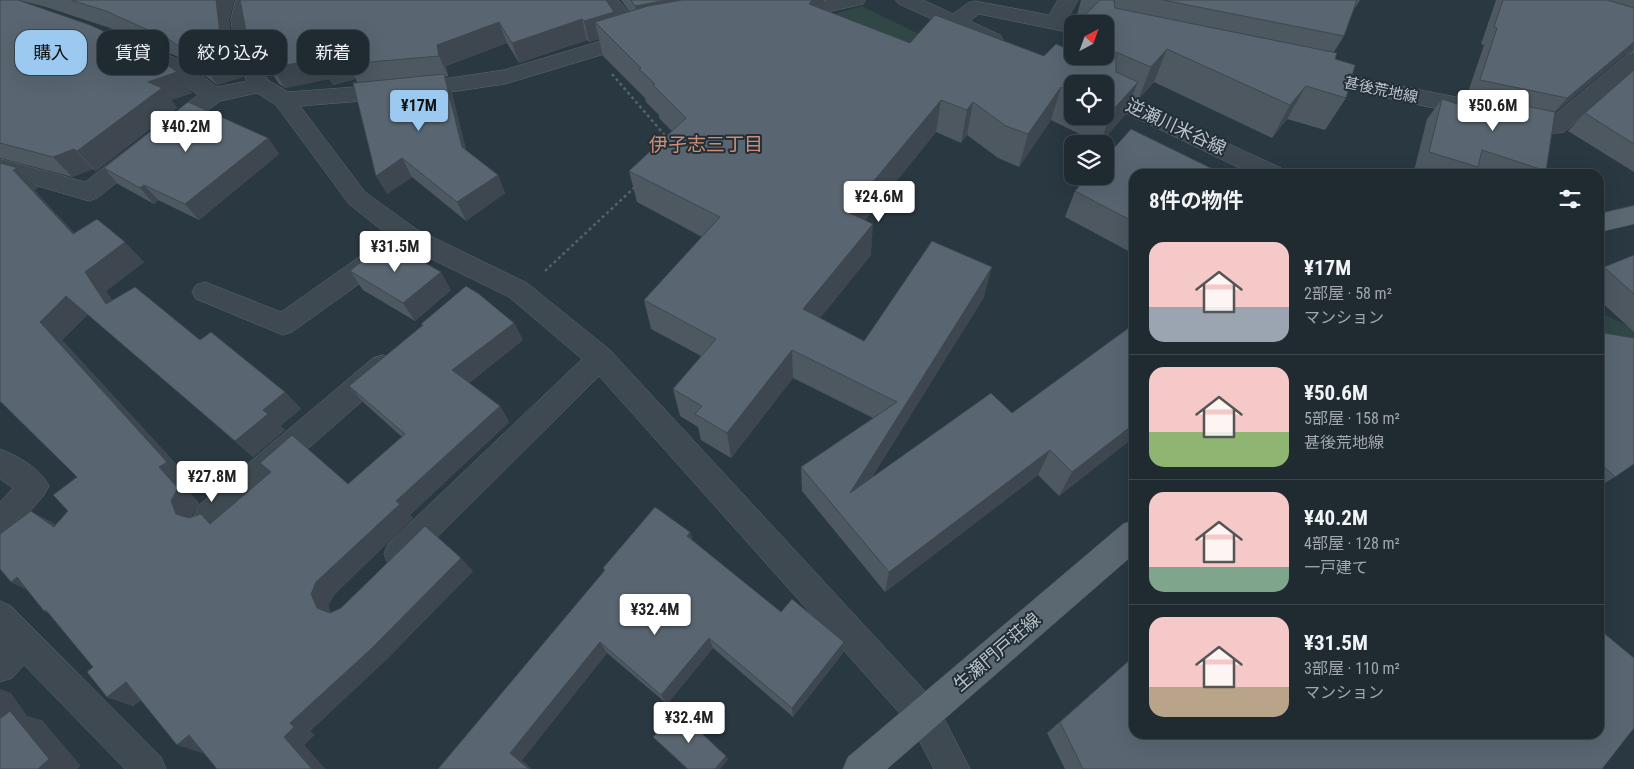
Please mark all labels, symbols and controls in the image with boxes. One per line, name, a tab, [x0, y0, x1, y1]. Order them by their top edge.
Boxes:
north arrow	[1064, 15, 1114, 65]
map controls	[1064, 15, 1114, 185]
chip: 購入	[15, 30, 87, 75]
chip: 賃貸	[97, 30, 169, 75]
chip: 絞り込み	[179, 30, 287, 75]
chip: 新着	[297, 30, 369, 75]
street label: 甚後荒地線	[1342, 73, 1420, 107]
button: locate	[1064, 75, 1114, 125]
pin: ¥17M	[389, 90, 449, 132]
pin: ¥50.6M	[1452, 90, 1534, 132]
street label: 逆瀬川米谷線	[1123, 94, 1230, 159]
text: ¥17M	[401, 96, 437, 115]
text: ¥50.6M	[1469, 96, 1517, 115]
pin: ¥40.2M	[145, 110, 227, 153]
text: ¥40.2M	[162, 117, 210, 136]
district label: 伊孑志三丁目	[649, 133, 763, 156]
button: layers	[1064, 135, 1114, 185]
pin: ¥24.6M	[838, 180, 920, 223]
icon: filters	[1556, 185, 1584, 213]
text: ¥24.6M	[855, 187, 903, 206]
text: 8件の物件	[1149, 189, 1244, 213]
pin: ¥31.5M	[354, 230, 436, 273]
text: ¥31.5M	[371, 237, 419, 256]
text: ¥17M	[1304, 256, 1351, 280]
icon: home	[1189, 262, 1249, 322]
text: 2部屋 · 58 m²	[1304, 284, 1392, 303]
text: マンション	[1304, 308, 1384, 327]
text: ¥50.6M	[1304, 381, 1368, 405]
icon: home	[1189, 387, 1249, 447]
text: 5部屋 · 158 m²	[1304, 409, 1400, 428]
text: 甚後荒地線	[1304, 433, 1384, 452]
pin: ¥27.8M	[171, 460, 253, 503]
text: ¥27.8M	[188, 467, 236, 486]
text: ¥40.2M	[1304, 506, 1368, 530]
icon: home	[1189, 512, 1249, 572]
text: 4部屋 · 128 m²	[1304, 534, 1400, 553]
text: 一戸建て	[1304, 558, 1368, 577]
pin: ¥32.4M	[614, 594, 696, 636]
text: ¥32.4M	[631, 600, 679, 619]
street label: 生瀬門戸荘線	[949, 608, 1044, 695]
text: ¥31.5M	[1304, 631, 1368, 655]
icon: home	[1189, 637, 1249, 697]
text: 3部屋 · 110 m²	[1304, 659, 1400, 678]
text: マンション	[1304, 683, 1384, 702]
pin: ¥32.4M	[648, 702, 730, 744]
text: ¥32.4M	[665, 708, 713, 727]

